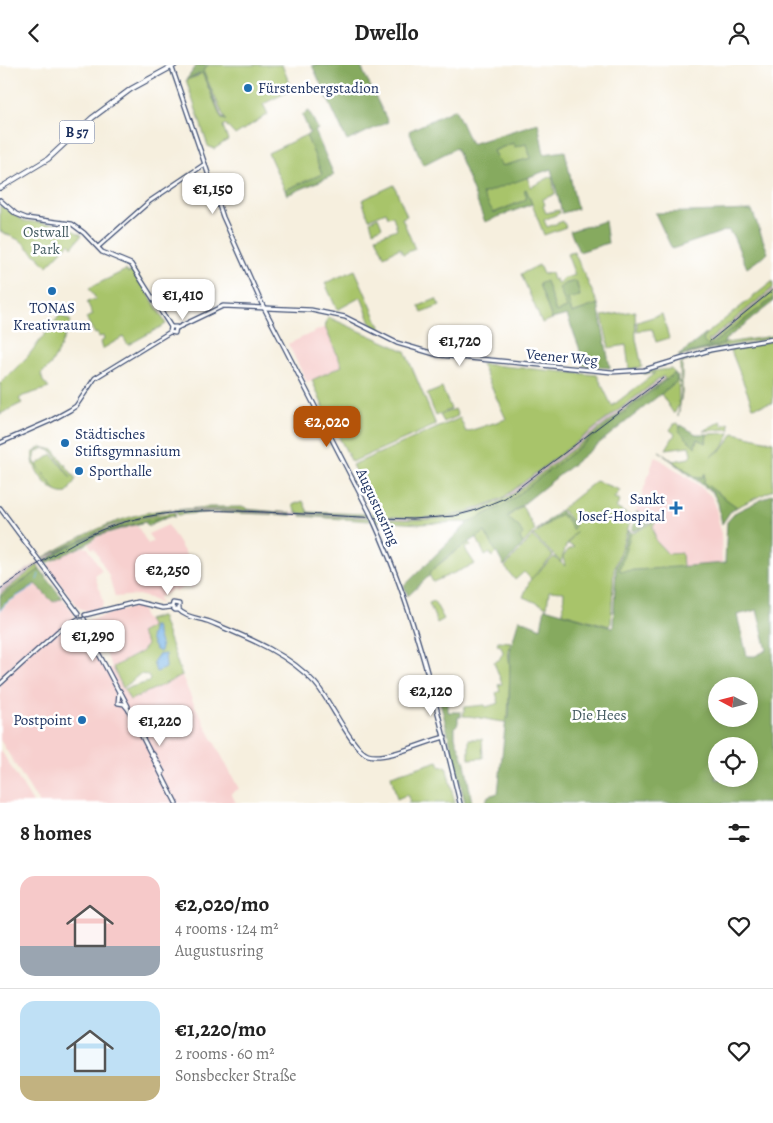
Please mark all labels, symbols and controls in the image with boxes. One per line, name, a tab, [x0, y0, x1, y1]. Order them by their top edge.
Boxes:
text: Dwello	[354, 18, 419, 48]
icon: back	[20, 19, 48, 47]
icon: person	[725, 19, 753, 47]
place label: Fürstenbergstadion	[258, 78, 379, 98]
marker: Fürstenbergstadion	[242, 82, 254, 94]
road number: B 57	[60, 121, 94, 143]
pin: €1,150	[172, 173, 254, 215]
text: €1,150	[193, 178, 233, 200]
park label: Ostwall Park	[23, 222, 69, 259]
pin: €1,410	[142, 279, 224, 321]
text: €1,410	[163, 284, 203, 306]
marker: TONAS Kreativraum	[46, 285, 58, 297]
place label: TONAS Kreativraum	[13, 298, 91, 335]
pin: €1,720	[419, 325, 501, 367]
text: €1,720	[439, 330, 481, 352]
street label: Veener Weg	[524, 344, 599, 370]
pin: €2,020	[286, 405, 368, 448]
text: €2,020	[304, 411, 350, 433]
place label: Städtisches Stiftsgymnasium	[75, 424, 181, 461]
marker: Städtisches Stiftsgymnasium	[59, 437, 71, 449]
place label: Sporthalle	[89, 461, 152, 481]
street label: Augustusring	[351, 464, 405, 549]
marker: Sporthalle	[73, 465, 85, 477]
place label: Sankt Josef-Hospital	[578, 489, 665, 526]
marker: Sankt Josef-Hospital	[669, 501, 683, 515]
pin: €2,250	[127, 553, 209, 596]
text: €2,250	[146, 559, 190, 581]
pin: €1,290	[52, 619, 134, 662]
text: €1,290	[72, 625, 114, 647]
pin: €2,120	[390, 675, 472, 717]
north arrow	[708, 677, 758, 727]
map controls	[708, 677, 758, 787]
text: €2,120	[410, 680, 452, 702]
pin: €1,220	[119, 705, 201, 747]
park label: Die Hees	[572, 705, 626, 725]
place label: Postpoint	[13, 710, 72, 730]
text: €1,220	[139, 710, 181, 732]
marker: Postpoint	[76, 714, 88, 726]
button: locate	[708, 737, 758, 787]
text: 8 homes	[20, 819, 92, 847]
icon: filters	[725, 819, 753, 847]
text: €2,020/mo	[175, 890, 269, 918]
icon: home	[60, 896, 120, 956]
icon: heart	[725, 912, 753, 940]
text: 4 rooms · 124 m²	[175, 918, 279, 940]
text: Augustusring	[175, 940, 264, 962]
text: €1,220/mo	[175, 1015, 266, 1043]
icon: home	[60, 1021, 120, 1081]
icon: heart	[725, 1037, 753, 1065]
text: 2 rooms · 60 m²	[175, 1043, 275, 1065]
text: Sonsbecker Straße	[175, 1065, 296, 1087]

